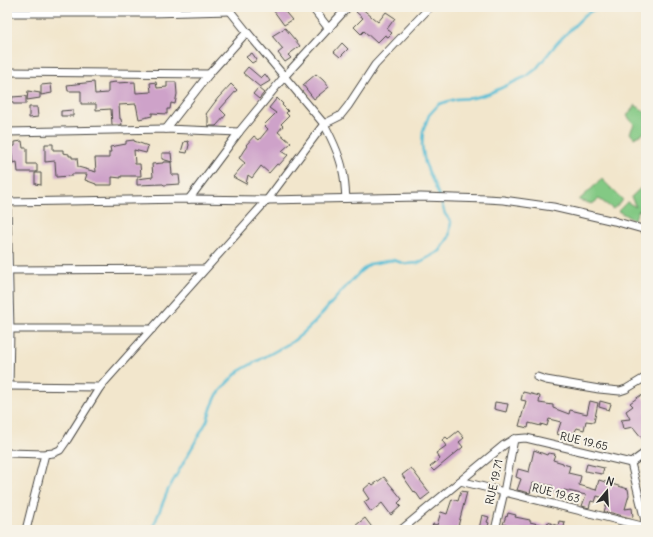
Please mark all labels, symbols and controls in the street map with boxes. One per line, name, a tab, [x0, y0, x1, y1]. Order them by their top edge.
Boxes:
street label: RUE 19.65	[559, 429, 609, 453]
street label: RUE 19.71	[482, 458, 506, 506]
north arrow	[587, 471, 627, 511]
text: N	[604, 474, 616, 489]
street label: RUE 19.63	[531, 480, 581, 506]

